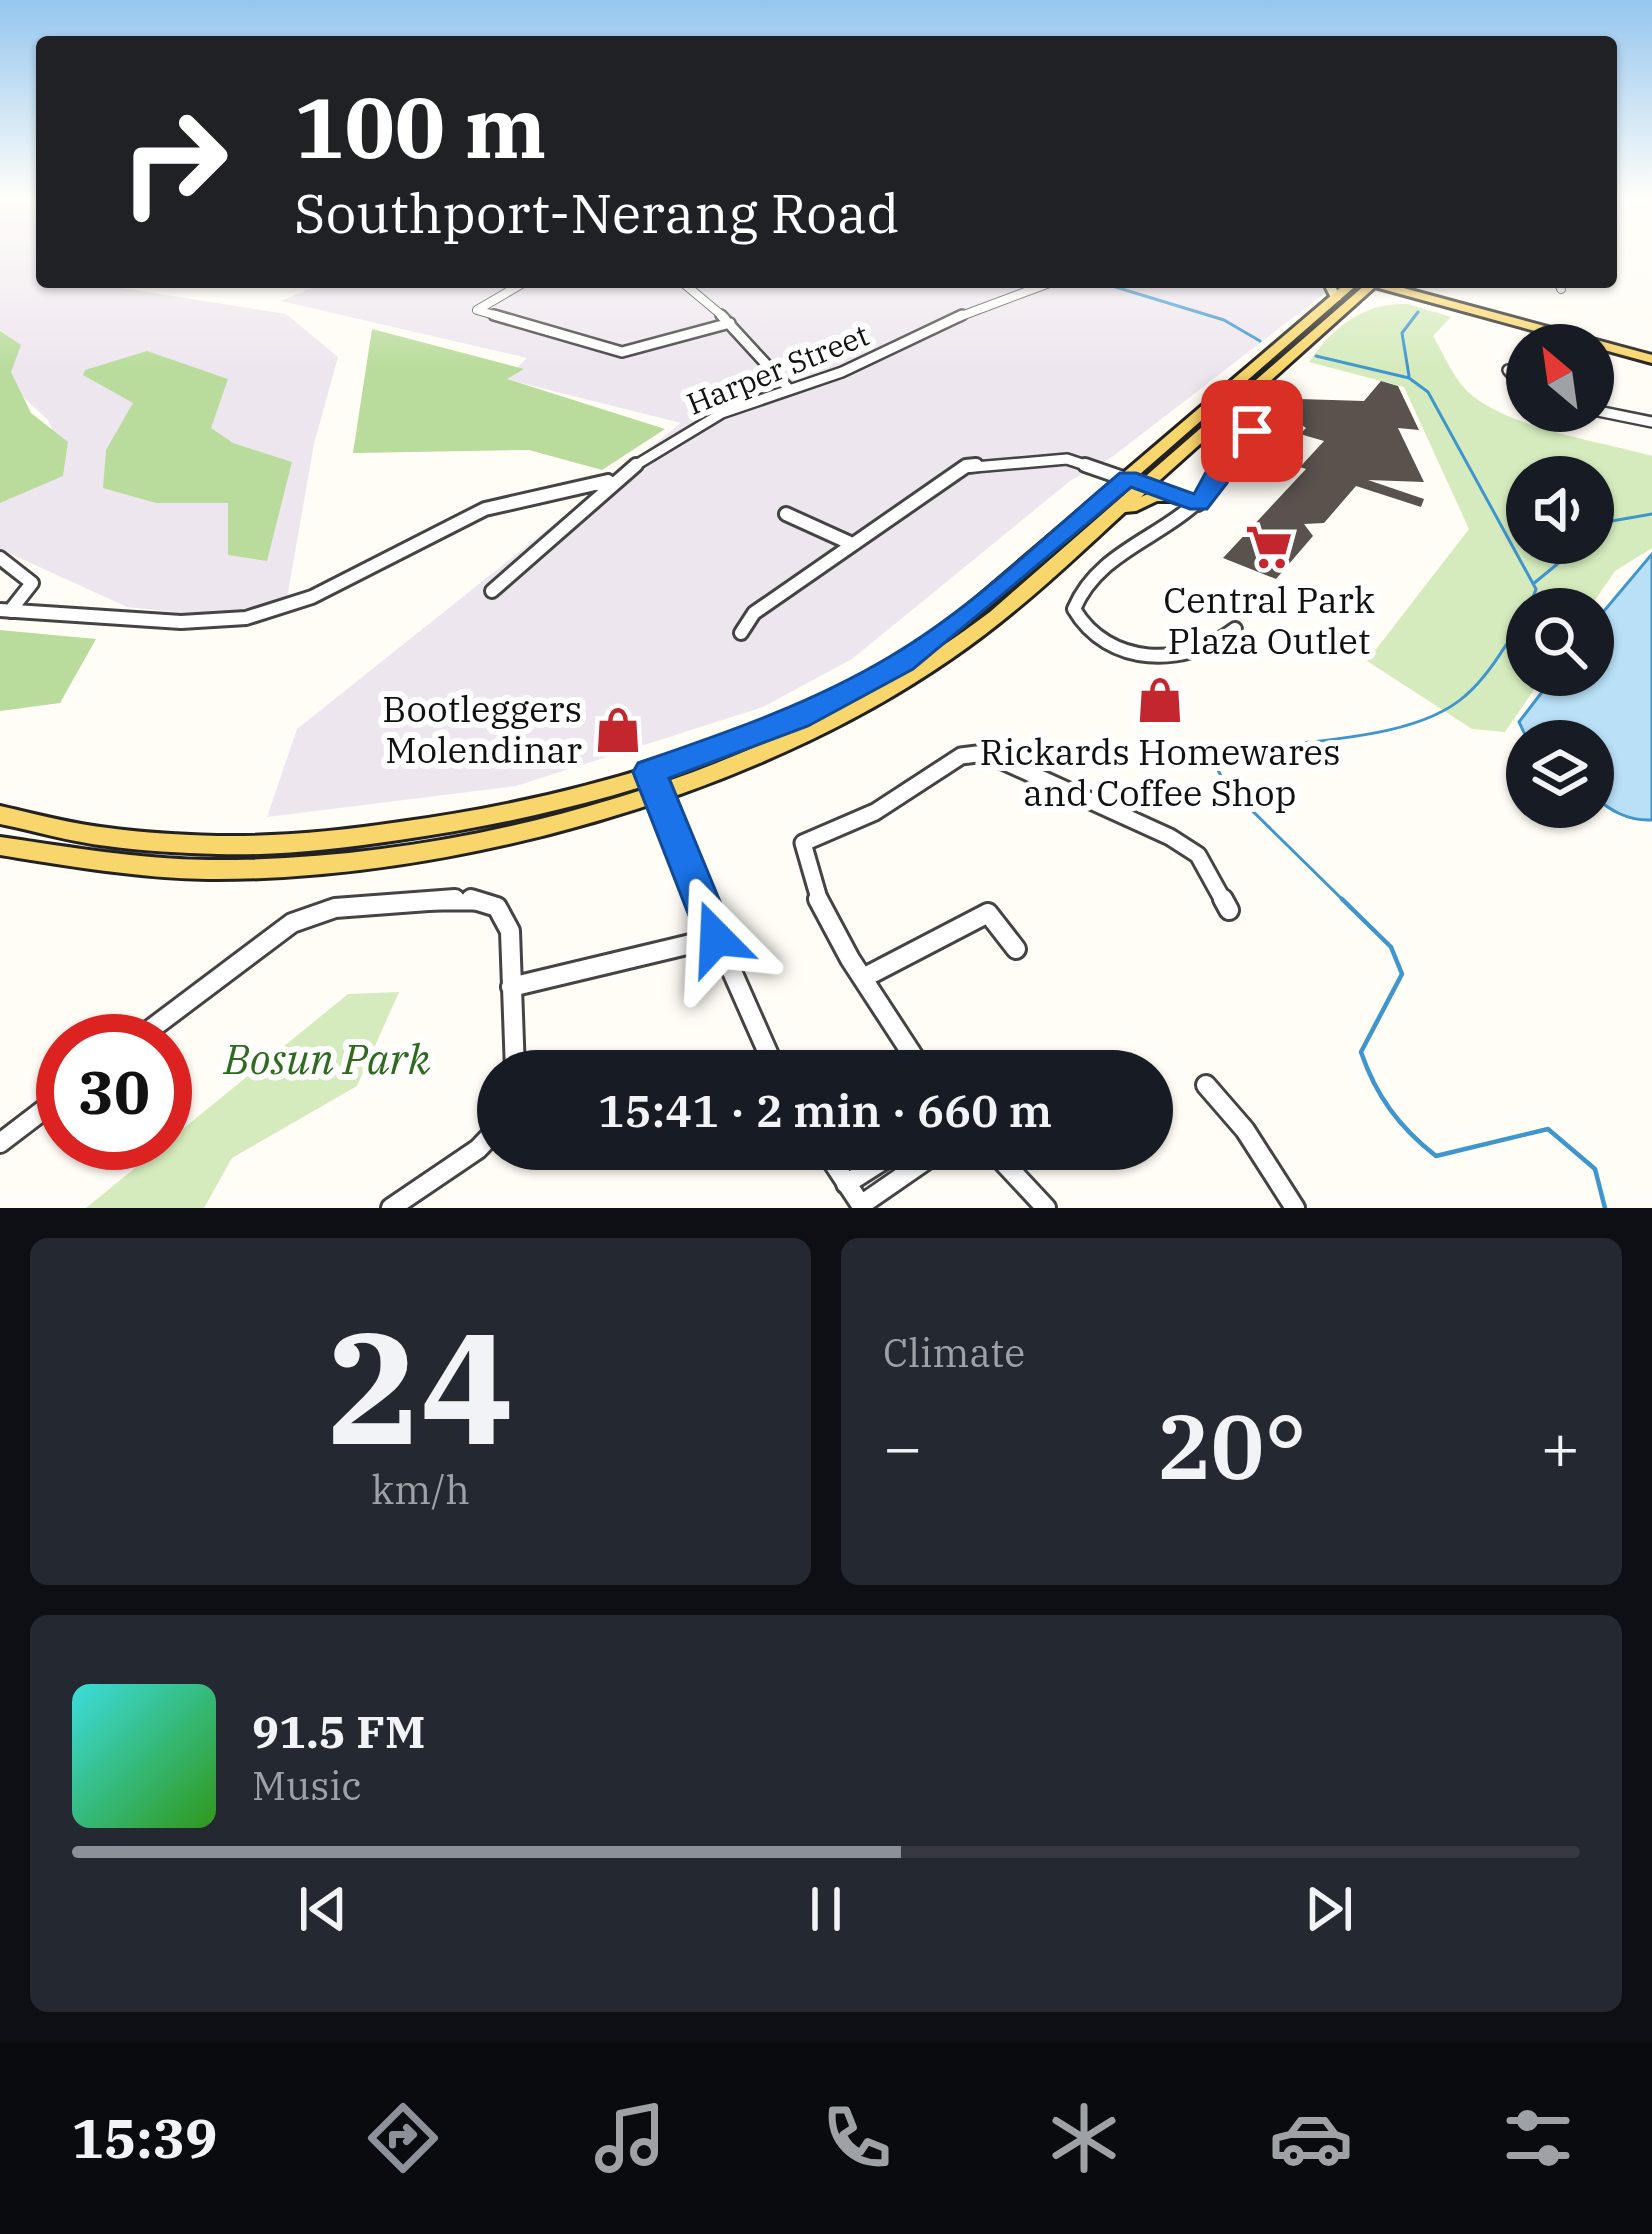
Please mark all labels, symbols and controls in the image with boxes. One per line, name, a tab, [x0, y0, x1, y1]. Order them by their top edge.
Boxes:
text: 100 m	[294, 72, 546, 181]
icon: right	[96, 84, 252, 240]
text: Southport-Nerang Road	[294, 178, 899, 248]
street label: Harper Street	[681, 314, 874, 423]
north arrow	[1506, 324, 1614, 432]
map controls	[1506, 324, 1614, 828]
pin	[1201, 380, 1303, 482]
icon: arrive	[1219, 398, 1285, 464]
button: sound	[1506, 456, 1614, 564]
supermarket icon: Central Park Plaza Outlet	[1244, 522, 1294, 572]
place label: Central Park Plaza Outlet	[1163, 576, 1375, 664]
button: search	[1506, 588, 1614, 696]
shop icon: Rickards Homewares and Coffee Shop	[1135, 675, 1185, 725]
place label: Bootleggers Molendinar	[382, 685, 582, 773]
shop icon: Bootleggers Molendinar	[593, 705, 643, 755]
button: layers	[1506, 720, 1614, 828]
place label: Rickards Homewares and Coffee Shop	[980, 728, 1340, 816]
position arrow	[653, 875, 779, 1001]
speed limit sign: 30	[36, 1014, 192, 1170]
park label: Bosun Park	[223, 1031, 431, 1086]
text: 15:41 · 2 min · 660 m	[598, 1081, 1052, 1139]
text: 24	[327, 1284, 514, 1487]
text: Climate	[883, 1327, 1025, 1378]
text: 20°	[1156, 1387, 1307, 1504]
text: −	[883, 1403, 923, 1489]
text: +	[1540, 1403, 1580, 1489]
text: km/h	[371, 1464, 470, 1515]
text: 91.5 FM	[252, 1702, 425, 1760]
text: Music	[252, 1760, 362, 1811]
icon: previous	[290, 1876, 356, 1942]
icon: pause	[793, 1876, 859, 1942]
icon: next	[1296, 1876, 1362, 1942]
icon: directions	[361, 2096, 445, 2180]
icon: music	[588, 2096, 672, 2180]
icon: phone	[815, 2096, 899, 2180]
icon: climate	[1042, 2096, 1126, 2180]
icon: car	[1269, 2096, 1353, 2180]
icon: filters	[1496, 2096, 1580, 2180]
text: 15:39	[72, 2103, 218, 2173]

